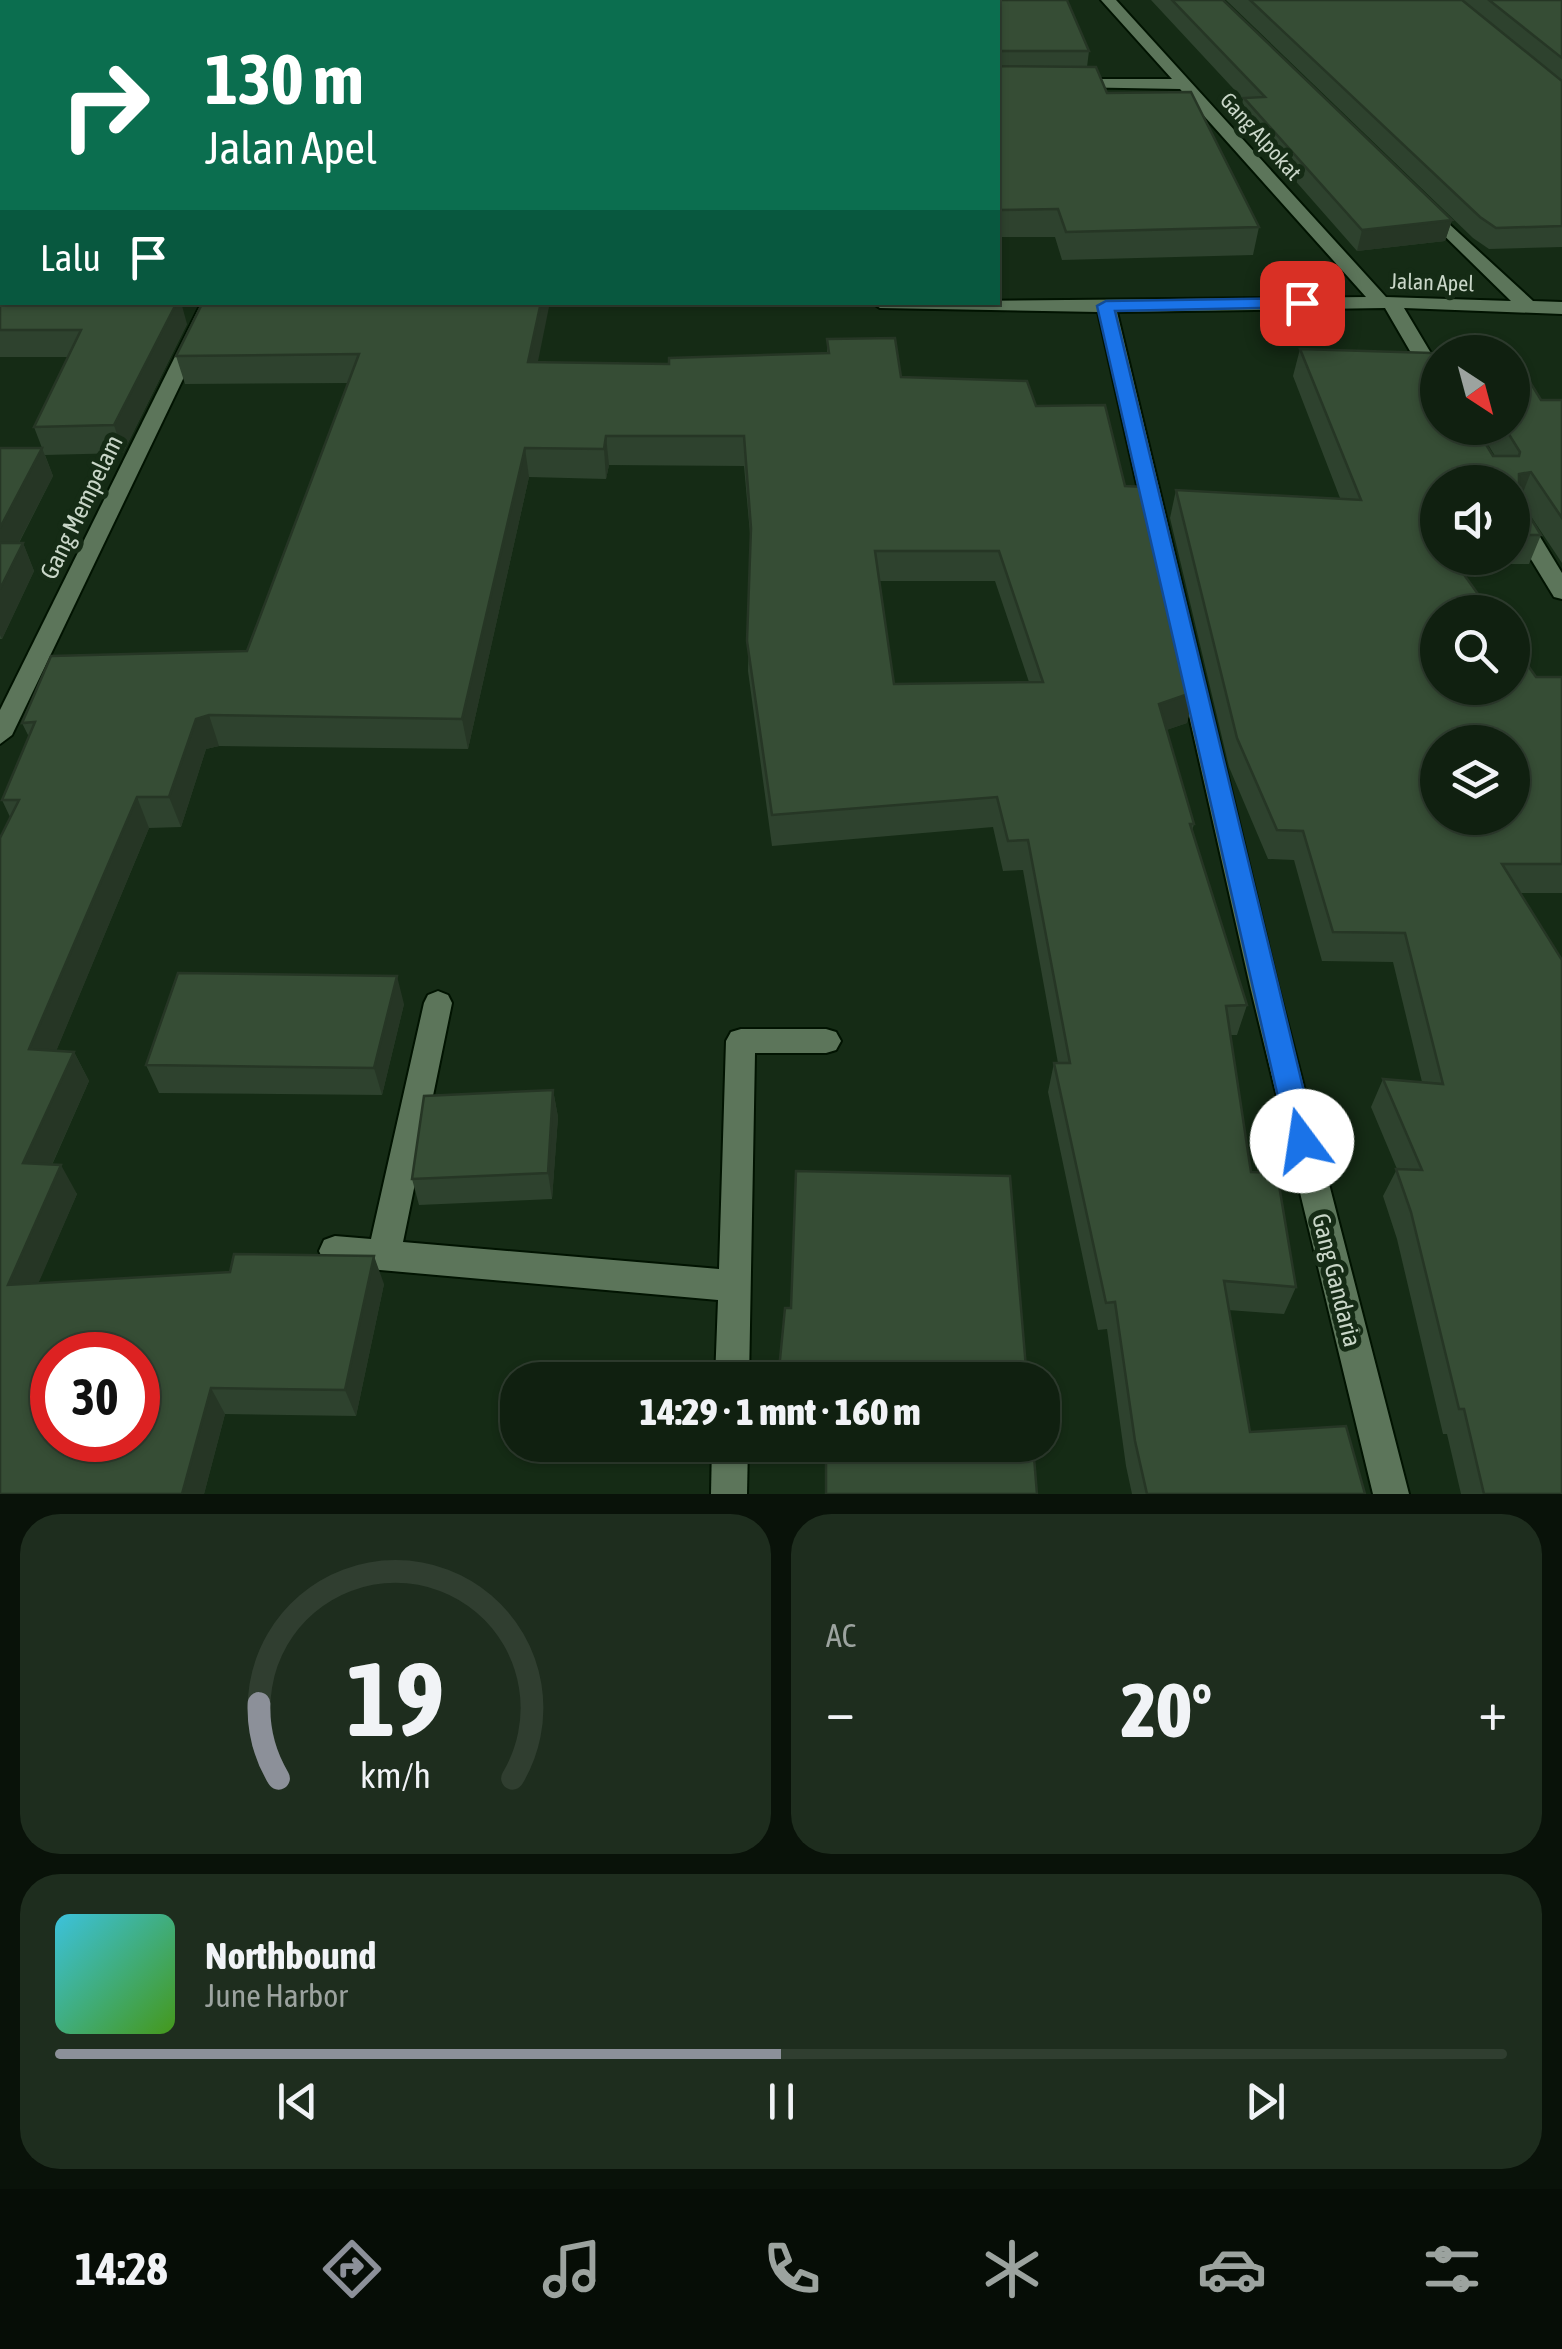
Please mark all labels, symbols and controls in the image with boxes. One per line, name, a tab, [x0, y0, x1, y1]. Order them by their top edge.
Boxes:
text: 130 m	[205, 39, 364, 119]
icon: right	[40, 40, 170, 170]
street label: Gang Alpokat	[1215, 87, 1307, 185]
text: Jalan Apel	[205, 122, 377, 174]
icon: arrive	[121, 230, 176, 285]
text: Lalu	[40, 236, 101, 279]
pin	[1260, 261, 1345, 346]
street label: Jalan Apel	[1390, 268, 1475, 296]
icon: arrive	[1275, 276, 1330, 331]
north arrow	[1420, 335, 1530, 445]
map controls	[1420, 335, 1530, 835]
street label: Gang Mempelam	[34, 430, 128, 584]
button: sound	[1420, 465, 1530, 575]
button: search	[1420, 595, 1530, 705]
button: layers	[1420, 725, 1530, 835]
position arrow	[1250, 1089, 1354, 1193]
street label: Gang Gandaria	[1307, 1210, 1367, 1350]
speed limit sign: 30	[30, 1332, 160, 1462]
text: 14:29 · 1 mnt · 160 m	[639, 1390, 921, 1433]
text: AC	[826, 1617, 856, 1654]
text: 19	[347, 1639, 444, 1758]
text: 20°	[1121, 1667, 1212, 1753]
text: −	[826, 1679, 855, 1742]
text: +	[1478, 1679, 1507, 1742]
text: km/h	[360, 1755, 431, 1796]
text: Northbound	[205, 1934, 376, 1977]
text: June Harbor	[205, 1977, 348, 2014]
icon: previous	[270, 2074, 325, 2129]
icon: pause	[754, 2074, 809, 2129]
icon: next	[1238, 2074, 1293, 2129]
icon: directions	[317, 2234, 387, 2304]
icon: music	[537, 2234, 607, 2304]
icon: phone	[757, 2234, 827, 2304]
icon: climate	[977, 2234, 1047, 2304]
icon: car	[1197, 2234, 1267, 2304]
icon: filters	[1417, 2234, 1487, 2304]
text: 14:28	[75, 2243, 168, 2295]

